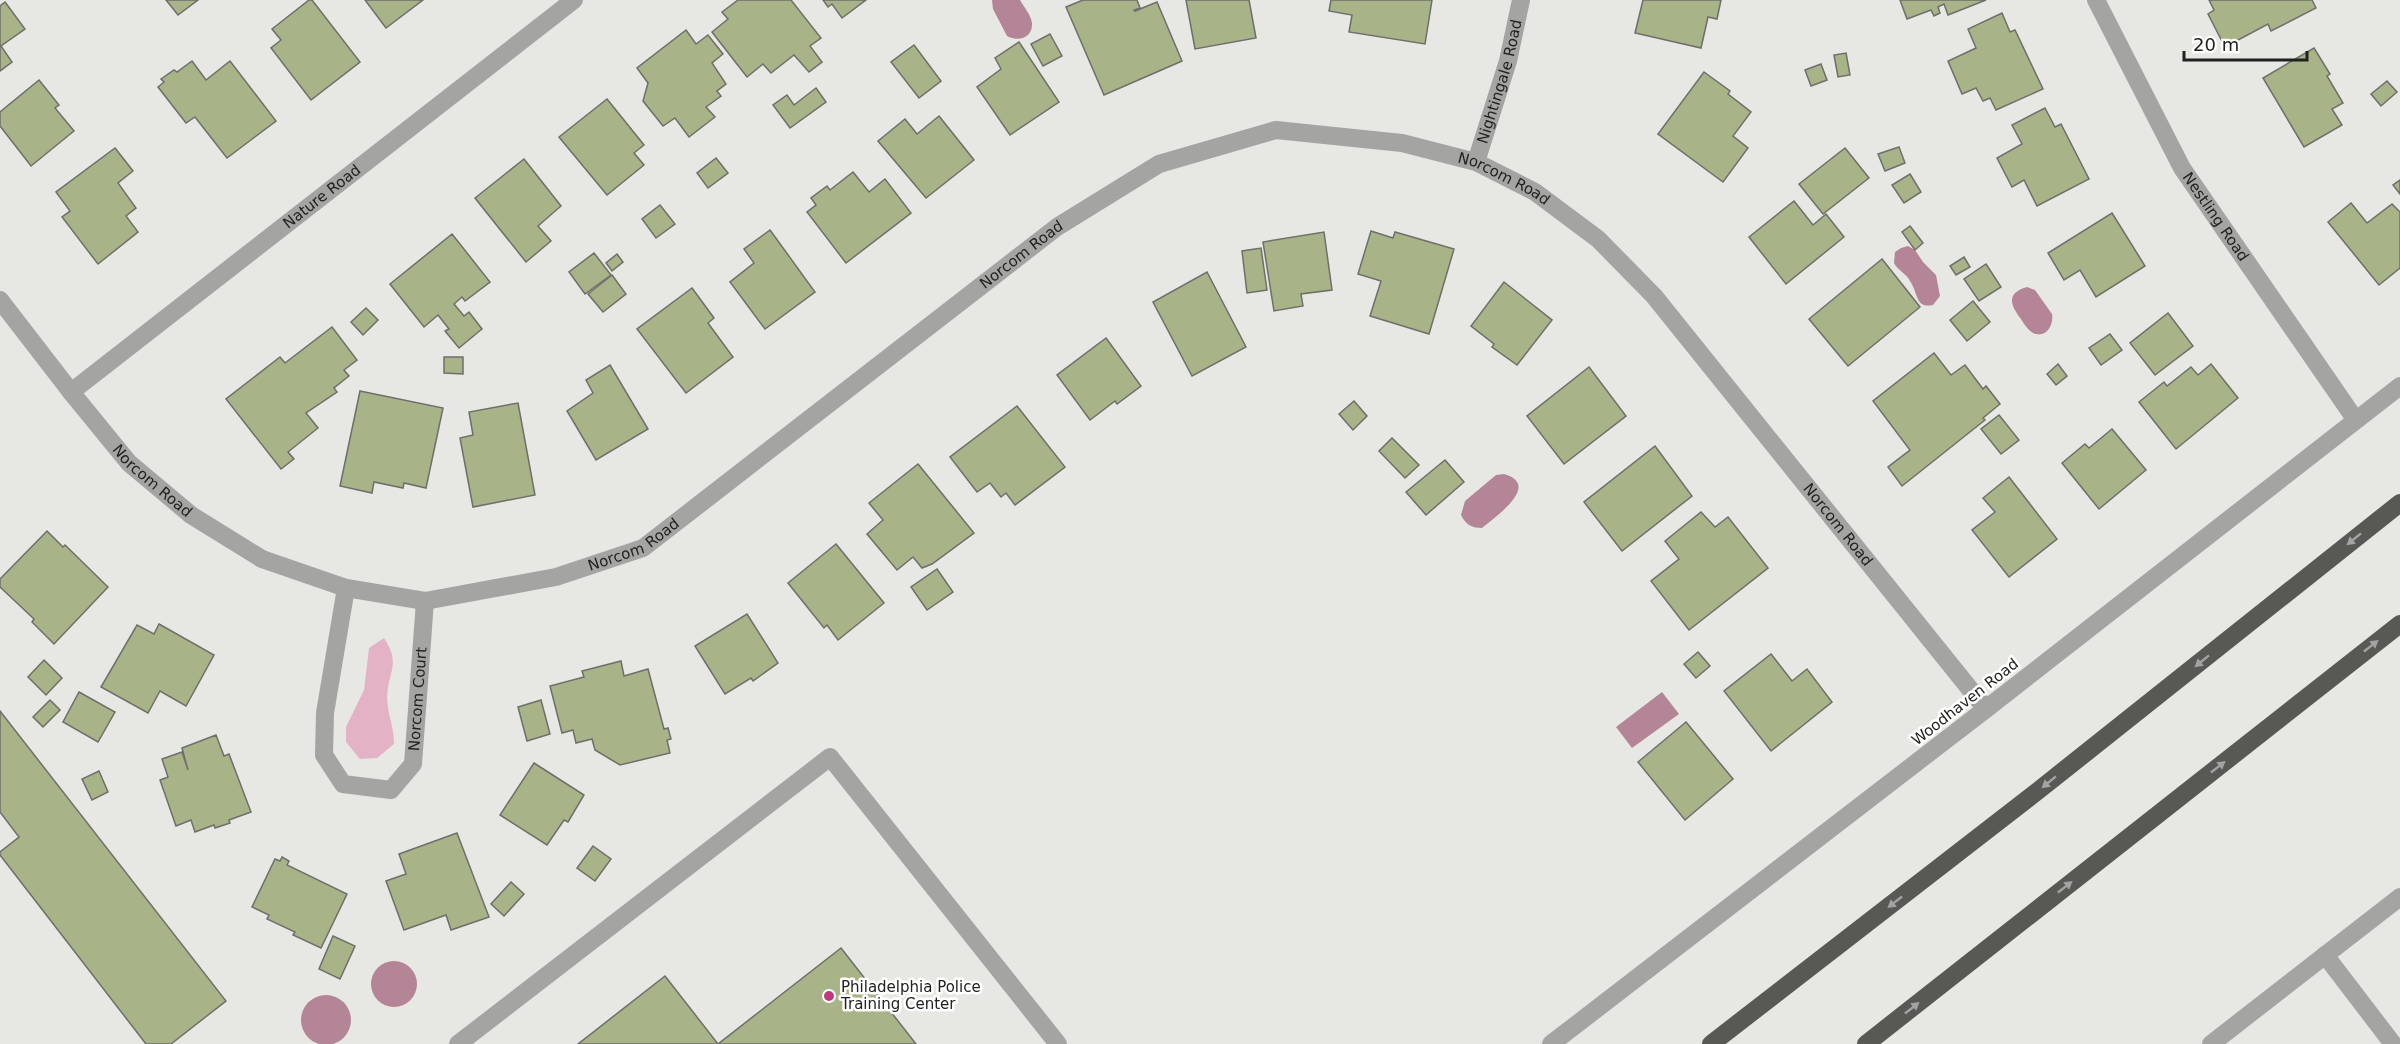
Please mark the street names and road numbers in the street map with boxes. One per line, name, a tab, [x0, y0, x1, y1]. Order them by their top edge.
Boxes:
street label: Nightingale Road	[1473, 18, 1526, 146]
street label: Norcom Road	[1456, 149, 1554, 209]
street label: Nature Road	[279, 161, 364, 232]
street label: Nestling Road	[2179, 169, 2253, 265]
street label: Norcom Road	[976, 217, 1066, 293]
street label: Norcom Road	[109, 441, 196, 521]
street label: Norcom Road	[1799, 480, 1876, 570]
street label: Norcom Road	[586, 514, 683, 575]
street label: Norcom Court	[405, 646, 431, 752]
street label: Woodhaven Road	[1908, 655, 2022, 749]

